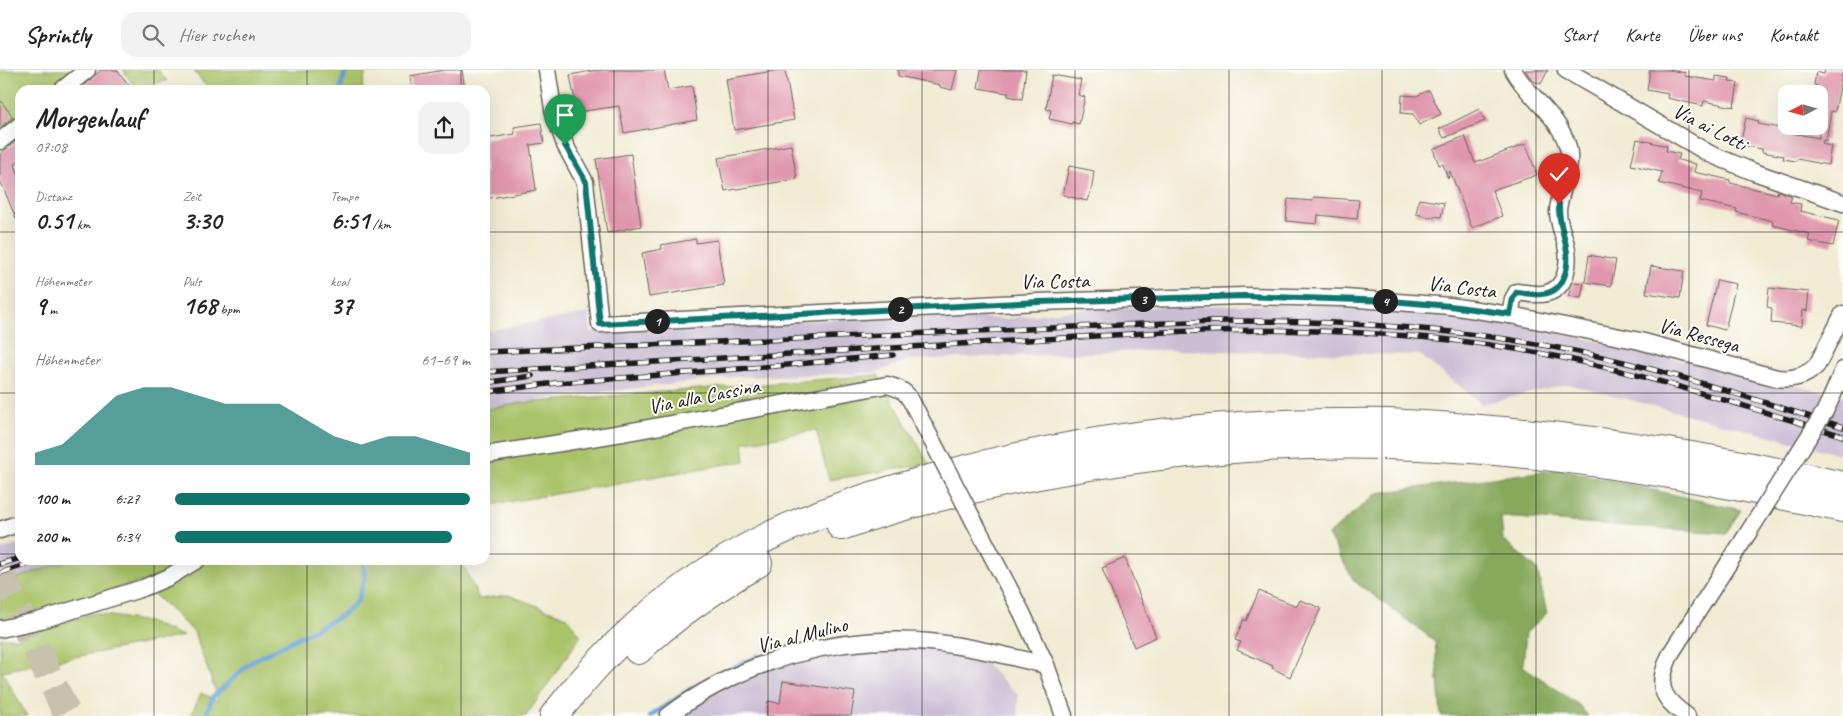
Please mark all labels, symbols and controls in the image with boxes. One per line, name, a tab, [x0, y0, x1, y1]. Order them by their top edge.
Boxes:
search box	[121, 12, 471, 57]
text: Sprintly	[25, 20, 91, 50]
icon: search	[139, 21, 167, 49]
text: Hier suchen	[179, 23, 255, 47]
text: Start	[1562, 24, 1597, 46]
text: Karte	[1625, 24, 1660, 46]
text: Über uns	[1688, 24, 1742, 46]
text: Kontakt	[1770, 24, 1818, 46]
north arrow	[1778, 85, 1828, 135]
map controls	[1778, 85, 1828, 135]
pin	[544, 94, 586, 145]
street label: Via ai Lotti	[1669, 97, 1754, 158]
text: Morgenlauf	[35, 100, 144, 135]
icon: arrive	[551, 101, 579, 129]
button: share	[418, 102, 470, 154]
text: 07:08	[35, 137, 67, 157]
pin	[1538, 153, 1580, 204]
icon: check	[1545, 160, 1573, 188]
text: Distanz	[35, 188, 72, 205]
text: Zeit	[183, 188, 201, 205]
text: Tempo	[330, 188, 358, 205]
text: 0.51	[35, 205, 73, 237]
text: 3:30	[183, 205, 221, 237]
text: 6:51	[330, 205, 369, 237]
text: km	[73, 216, 90, 233]
text: /km	[369, 216, 391, 233]
street label: Via Costa	[1021, 267, 1091, 295]
street label: Via Costa	[1426, 270, 1499, 304]
text: Höhenmeter	[35, 273, 92, 290]
text: Puls	[183, 273, 201, 290]
text: kcal	[330, 273, 349, 290]
pin: 3	[1130, 286, 1156, 312]
pin: 4	[1372, 288, 1398, 314]
text: 9	[35, 290, 46, 322]
text: 168	[183, 290, 217, 322]
text: 37	[330, 290, 353, 322]
text: 3	[1140, 291, 1147, 308]
text: 4	[1382, 293, 1389, 310]
pin: 2	[888, 296, 912, 322]
text: m	[46, 301, 57, 318]
text: bpm	[217, 301, 240, 318]
text: 2	[897, 301, 904, 318]
pin: 1	[644, 308, 670, 334]
street label: Via Ressega	[1656, 312, 1744, 359]
text: 1	[654, 313, 661, 330]
text: Höhenmeter	[35, 350, 100, 370]
text: 61–69 m	[421, 350, 470, 370]
street label: Via alla Cassina	[646, 372, 764, 420]
text: 100 m	[35, 489, 70, 509]
text: 6:27	[115, 489, 140, 509]
text: 200 m	[35, 527, 70, 547]
text: 6:34	[115, 527, 140, 547]
street label: Via al Mulino	[754, 611, 851, 659]

